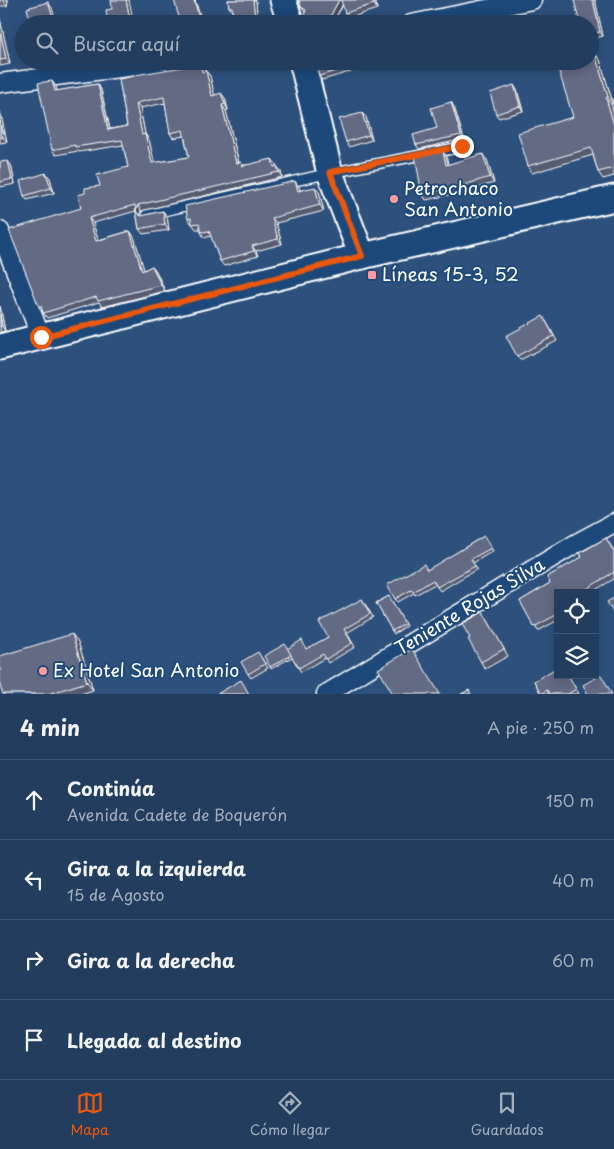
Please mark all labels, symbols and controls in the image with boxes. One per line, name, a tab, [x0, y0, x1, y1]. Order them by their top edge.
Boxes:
search box	[15, 15, 599, 70]
icon: search	[33, 29, 61, 57]
text: Buscar aquí	[73, 29, 180, 57]
route end	[451, 135, 474, 158]
place label: Petrochaco San Antonio	[404, 174, 513, 222]
marker: Petrochaco San Antonio	[388, 193, 400, 205]
place label: Líneas 15-3, 52	[382, 260, 519, 287]
marker: Líneas 15-3, 52	[366, 269, 378, 281]
route start	[30, 326, 53, 349]
street label: Teniente Rojas Silva	[389, 550, 549, 661]
map controls	[554, 589, 599, 679]
button: locate	[554, 589, 599, 634]
button: layers	[554, 634, 599, 679]
place label: Ex Hotel San Antonio	[53, 656, 239, 683]
marker: Ex Hotel San Antonio	[37, 665, 49, 677]
text: 4 min	[20, 711, 80, 743]
text: A pie · 250 m	[487, 715, 594, 739]
text: Continúa	[67, 774, 155, 802]
icon: ahead	[20, 786, 48, 814]
text: 150 m	[546, 788, 594, 812]
text: Avenida Cadete de Boquerón	[67, 802, 287, 826]
text: Gira a la izquierda	[67, 854, 246, 882]
icon: left	[20, 866, 48, 894]
text: 40 m	[552, 868, 594, 892]
text: 15 de Agosto	[67, 882, 164, 906]
icon: right	[20, 946, 48, 974]
text: Gira a la derecha	[67, 946, 235, 974]
text: 60 m	[552, 948, 594, 972]
icon: arrive	[20, 1026, 48, 1054]
text: Llegada al destino	[67, 1026, 241, 1054]
tab: Mapa	[70, 1089, 109, 1140]
tab: Cómo llegar	[250, 1089, 330, 1140]
tab: Guardados	[471, 1089, 544, 1140]

